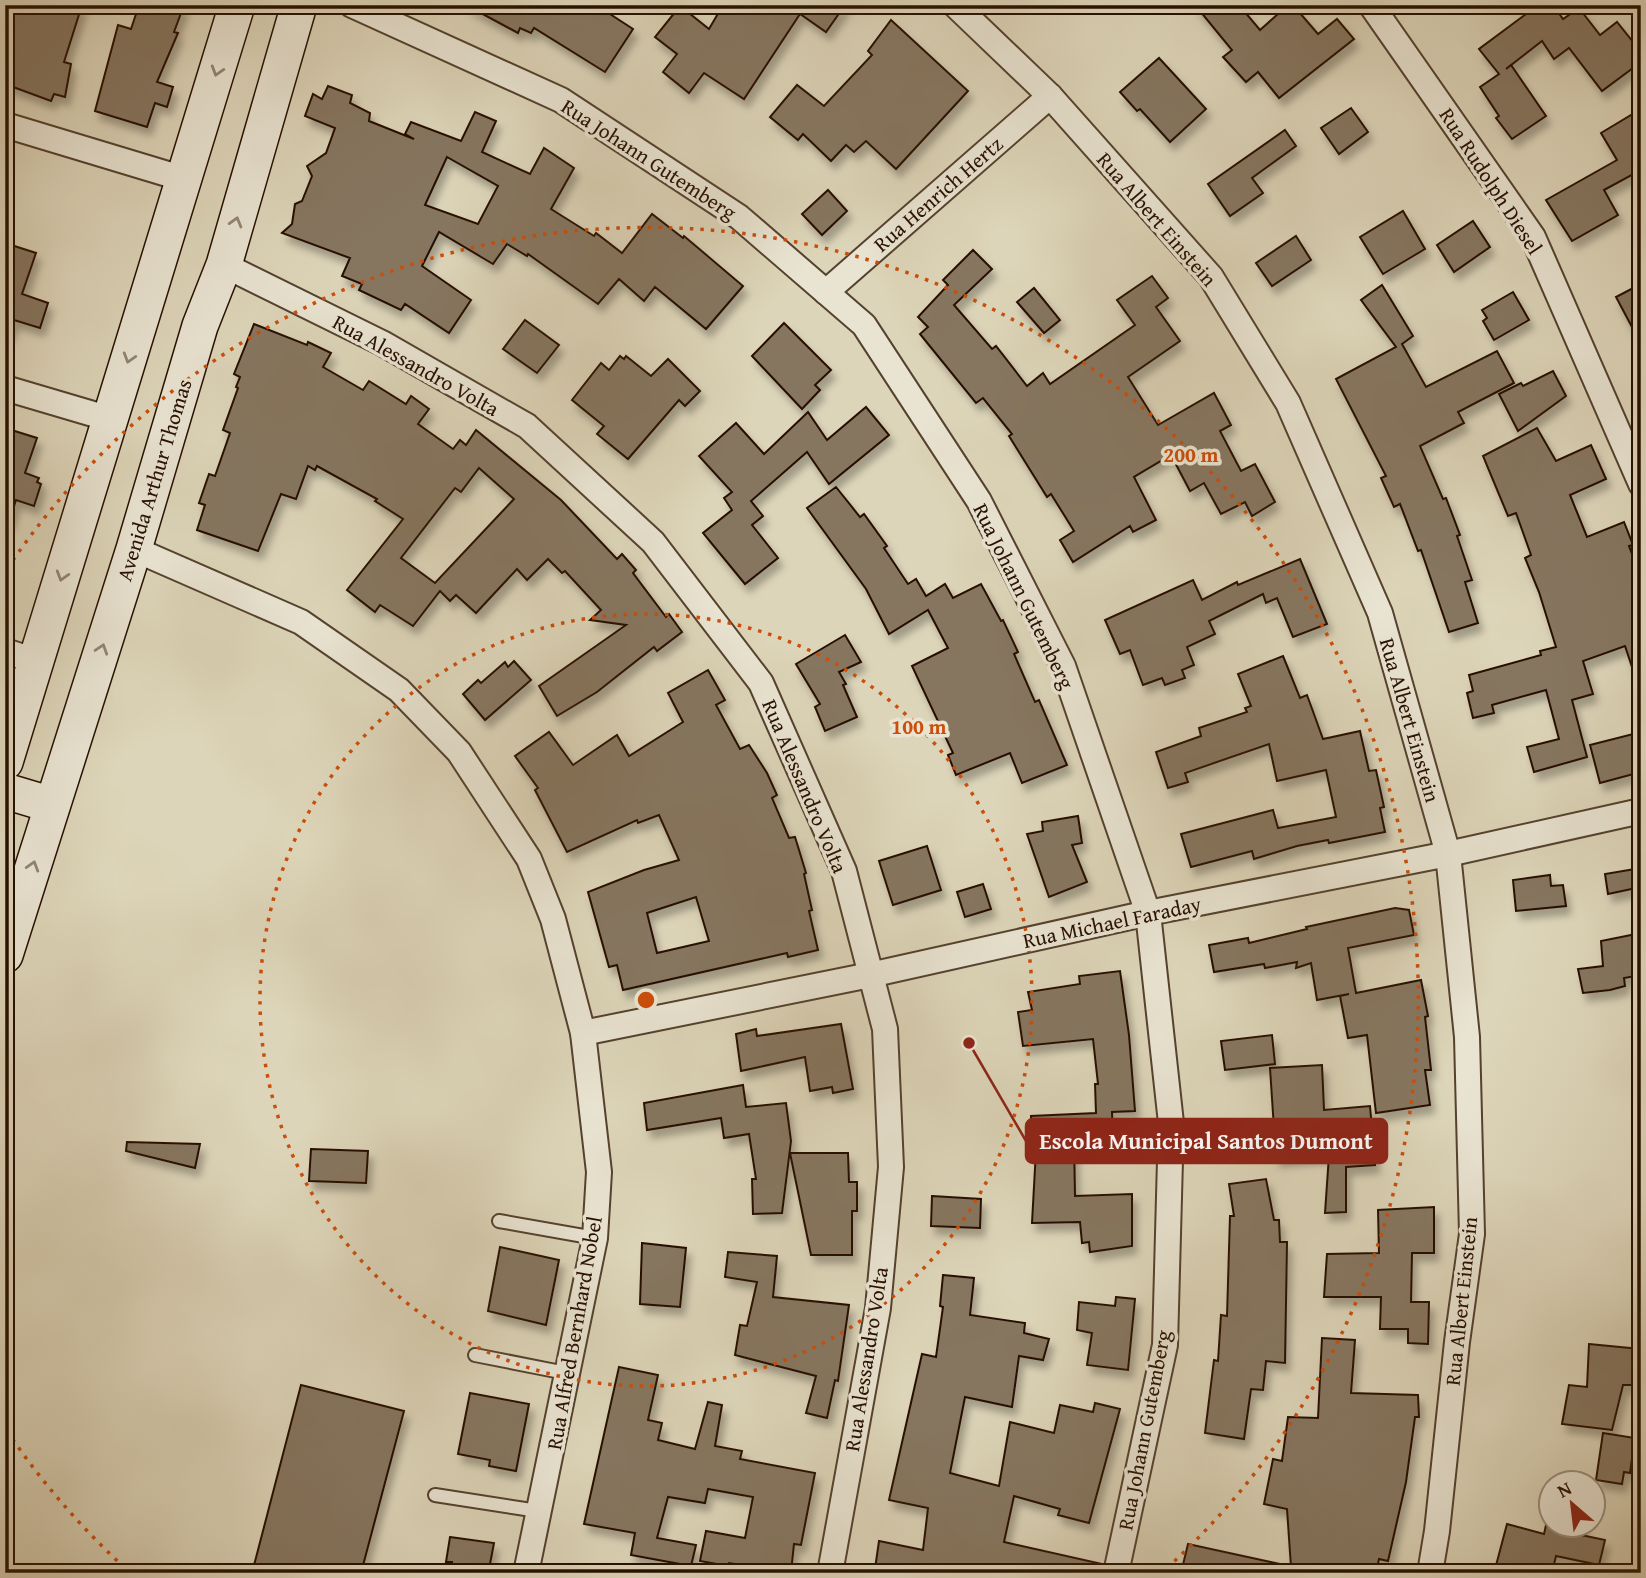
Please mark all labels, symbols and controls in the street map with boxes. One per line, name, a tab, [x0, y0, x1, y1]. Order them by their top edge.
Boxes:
one-way arrow	[211, 64, 225, 76]
street label: Rua Johann Gutemberg	[555, 91, 743, 228]
street label: Rua Rudolph Diesel	[1432, 101, 1550, 261]
street label: Rua Henrich Hertz	[866, 129, 1010, 259]
street label: Rua Albert Einstein	[1090, 145, 1224, 293]
one-way arrow	[228, 216, 243, 228]
street label: Rua Alessandro Volta	[327, 306, 505, 424]
one-way arrow	[122, 352, 137, 364]
street label: Avenida Arthur Thomas	[108, 375, 200, 585]
text: 200 m	[1163, 439, 1219, 470]
street label: Rua Johann Gutemberg	[966, 498, 1083, 695]
one-way arrow	[56, 570, 71, 582]
street label: Rua Albert Einstein	[1372, 634, 1448, 806]
one-way arrow	[94, 644, 108, 656]
street label: Rua Alessandro Volta	[754, 694, 856, 878]
text: 100 m	[891, 711, 947, 742]
one-way arrow	[24, 860, 39, 872]
street label: Rua Michael Faraday	[1020, 888, 1205, 956]
centre of rings	[634, 988, 658, 1012]
callout: Escola Municipal Santos Dumont	[1026, 1119, 1387, 1163]
text: Escola Municipal Santos Dumont	[1039, 1124, 1373, 1157]
street label: Rua Alfred Bernhard Nobel	[538, 1214, 610, 1452]
street label: Rua Albert Einstein	[1437, 1215, 1485, 1387]
street label: Rua Alessandro Volta	[836, 1265, 896, 1453]
street label: Rua Johann Gutemberg	[1109, 1327, 1179, 1533]
north arrow	[1538, 1470, 1608, 1540]
text: N	[1552, 1474, 1576, 1504]

